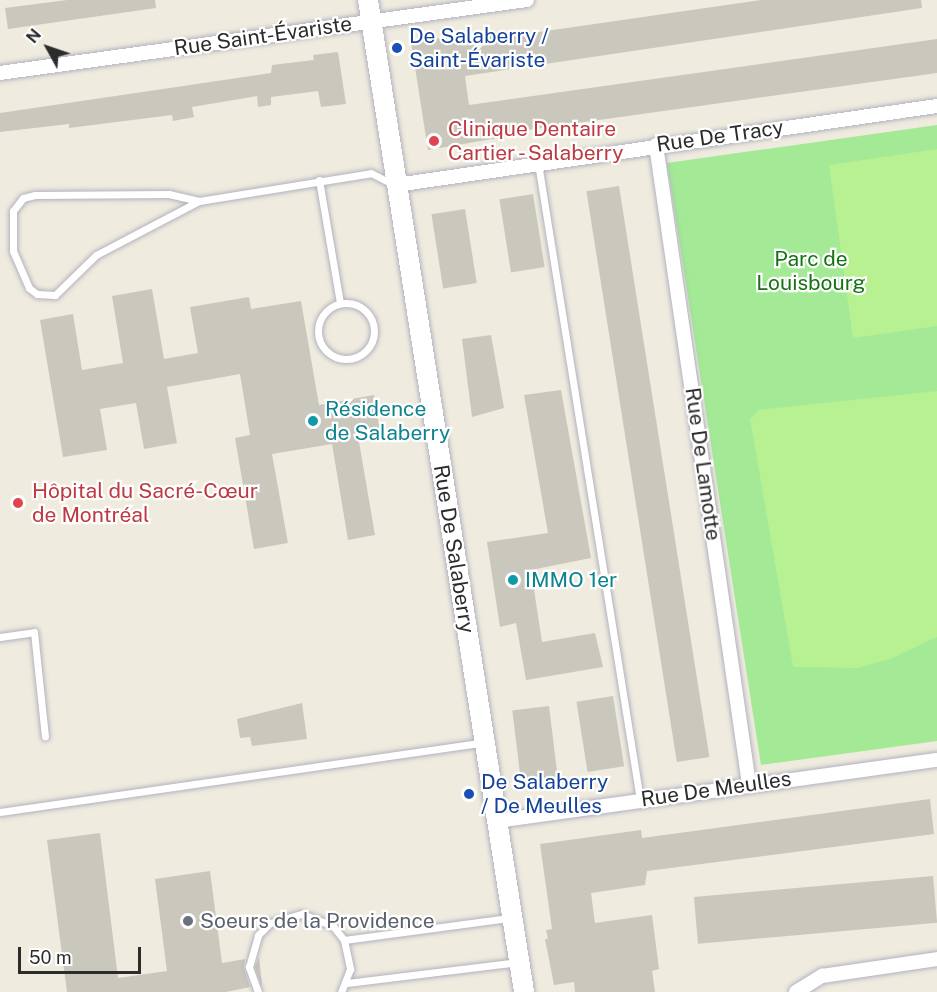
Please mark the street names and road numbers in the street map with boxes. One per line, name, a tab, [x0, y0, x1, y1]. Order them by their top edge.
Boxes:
street label: Rue Saint-Évariste	[172, 11, 354, 61]
street label: Rue De Tracy	[655, 115, 785, 157]
street label: Rue De Lamotte	[680, 386, 726, 542]
street label: Rue De Salaberry	[428, 463, 480, 635]
street label: Rue De Meulles	[639, 766, 793, 812]

